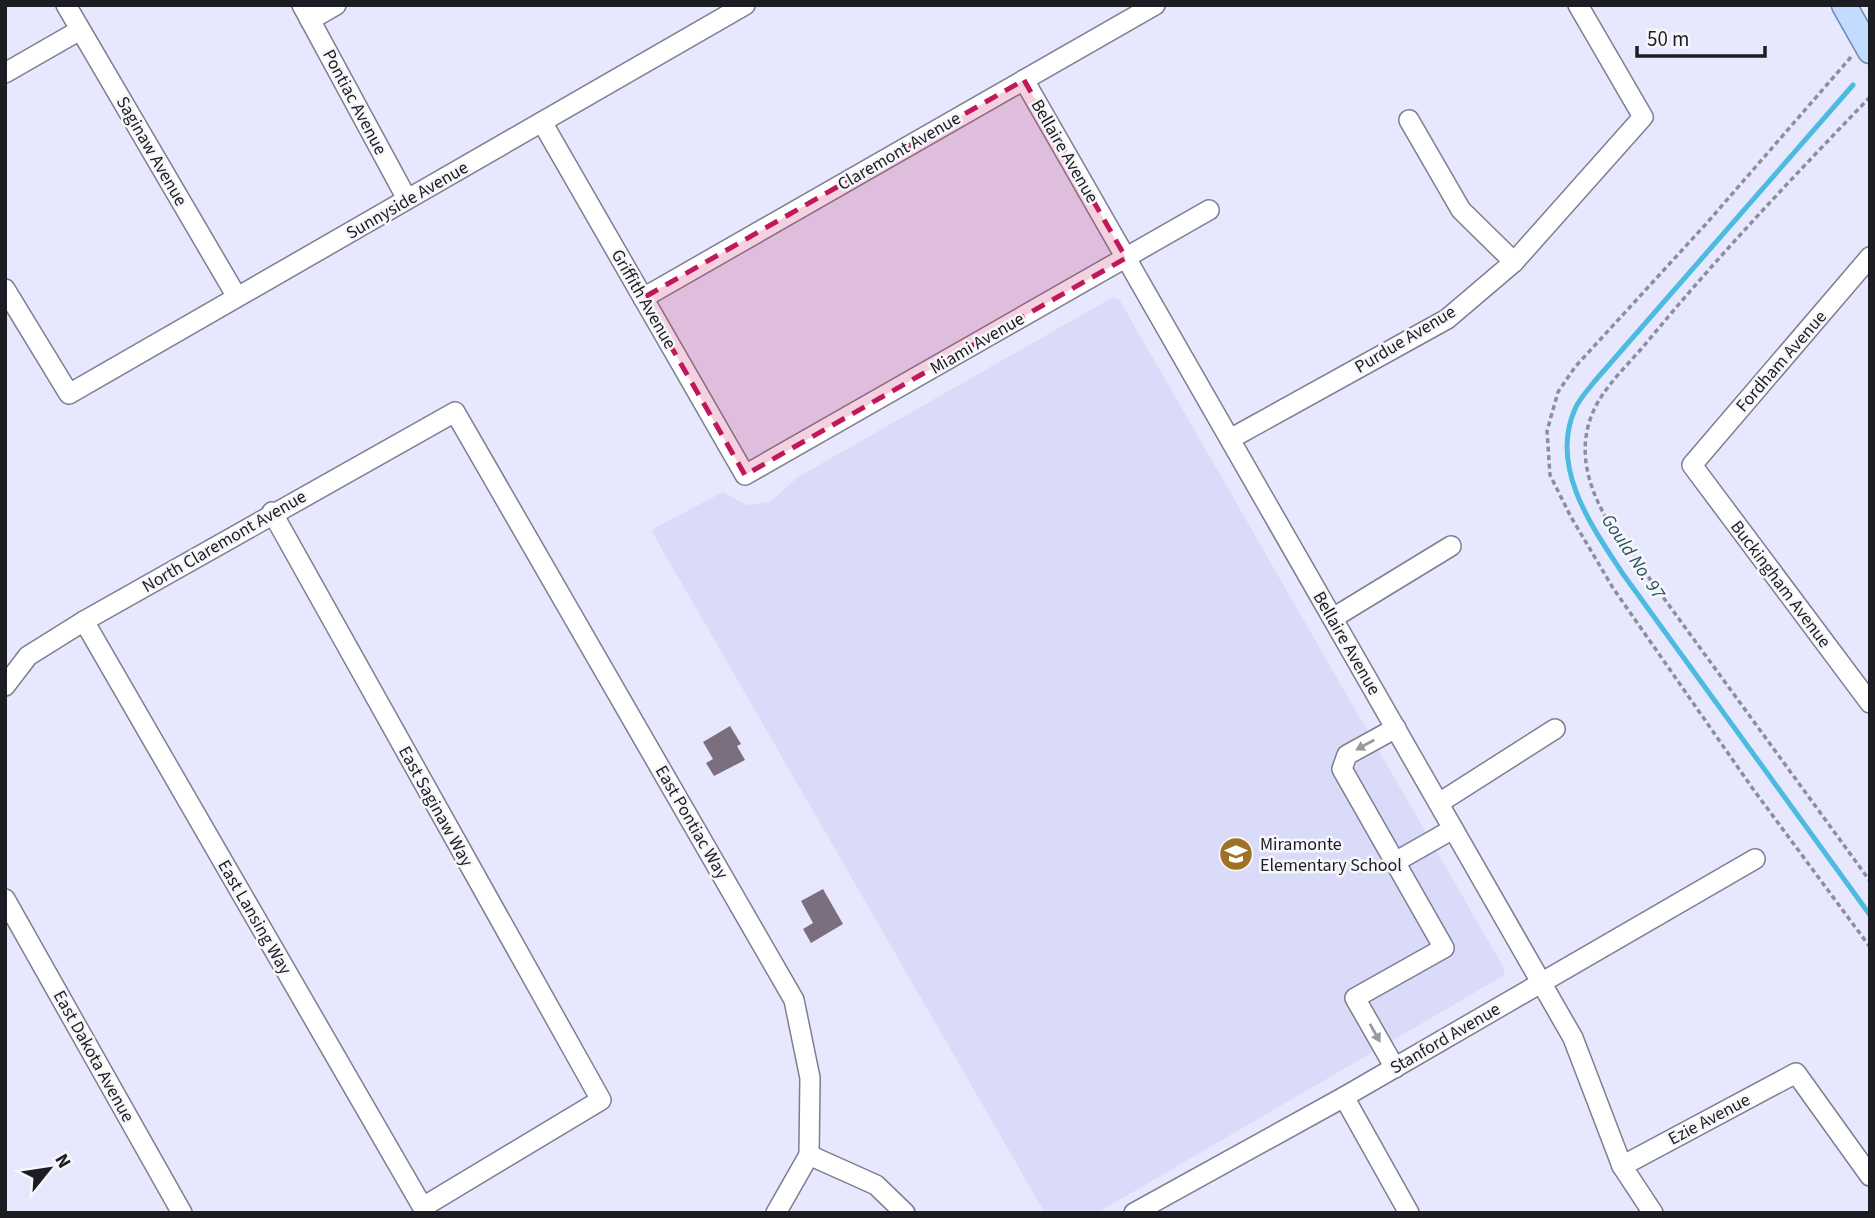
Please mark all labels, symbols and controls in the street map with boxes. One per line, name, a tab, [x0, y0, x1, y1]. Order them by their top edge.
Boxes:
scale bar	[1637, 14, 1765, 58]
text: 50 m	[1647, 24, 1689, 54]
street label: Pontiac Avenue	[316, 45, 393, 159]
street label: Saginaw Avenue	[110, 92, 193, 211]
street label: Bellaire Avenue	[1025, 95, 1104, 208]
street label: Claremont Avenue	[833, 106, 966, 197]
street label: Sunnyside Avenue	[341, 155, 473, 246]
street label: Griffith Avenue	[605, 245, 682, 354]
street label: Purdue Avenue	[1350, 299, 1461, 379]
street label: Fordham Avenue	[1730, 305, 1833, 418]
street label: Miami Avenue	[926, 306, 1029, 381]
street label: North Claremont Avenue	[138, 484, 311, 599]
water label: Gould No. 97	[1594, 509, 1672, 606]
street label: Buckingham Avenue	[1724, 515, 1837, 653]
street label: Bellaire Avenue	[1307, 587, 1386, 700]
one-way arrow	[1355, 739, 1374, 751]
street label: East Saginaw Way	[392, 741, 479, 872]
street label: East Pontiac Way	[649, 761, 735, 884]
place label: Miramonte Elementary School	[1260, 832, 1402, 878]
school or university icon: Miramonte Elementary School	[1217, 835, 1255, 873]
street label: East Lansing Way	[212, 855, 298, 980]
street label: East Dakota Avenue	[47, 986, 140, 1127]
street label: Stanford Avenue	[1385, 997, 1505, 1080]
one-way arrow	[1369, 1023, 1381, 1043]
street label: Ezie Avenue	[1664, 1087, 1755, 1152]
north arrow	[14, 1134, 84, 1204]
text: N	[48, 1149, 77, 1173]

